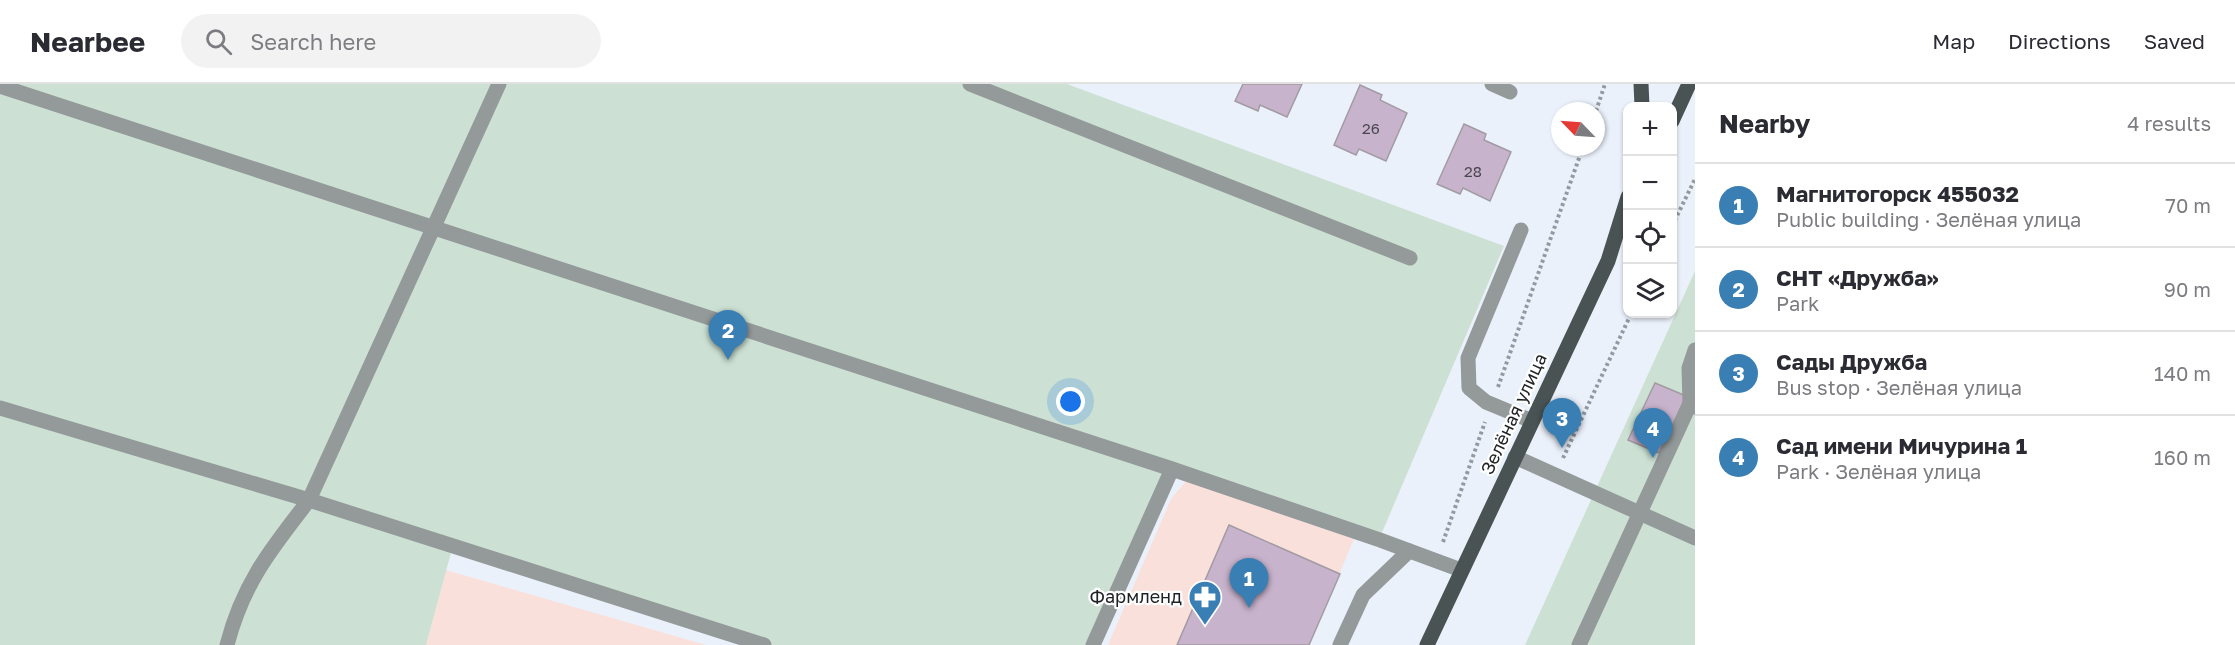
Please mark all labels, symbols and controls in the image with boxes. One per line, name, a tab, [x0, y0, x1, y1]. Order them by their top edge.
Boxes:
search box	[181, 14, 601, 68]
text: Nearbee	[30, 25, 145, 58]
icon: search	[202, 25, 235, 58]
text: Search here	[250, 28, 376, 55]
text: Map	[1932, 28, 1975, 54]
text: Directions	[2008, 28, 2111, 54]
text: Saved	[2144, 28, 2205, 54]
north arrow	[1551, 102, 1605, 156]
map controls	[1623, 102, 1677, 318]
button: +	[1623, 102, 1677, 156]
text: Nearby	[1719, 108, 1810, 139]
text: 4 results	[2127, 111, 2211, 135]
house number: 26	[1362, 119, 1380, 137]
button: −	[1623, 156, 1677, 210]
house number: 28	[1464, 162, 1482, 180]
text: Магнитогорск 455032	[1776, 180, 2019, 207]
text: 1	[1733, 193, 1744, 217]
text: 70 m	[2165, 193, 2211, 217]
text: Public building · Зелёная улица	[1776, 207, 2081, 231]
button: locate	[1623, 210, 1677, 264]
button: layers	[1623, 264, 1677, 318]
text: СНТ «Дружба»	[1776, 264, 1939, 291]
text: 2	[1732, 277, 1745, 301]
text: 90 m	[2164, 277, 2211, 301]
text: Park	[1776, 291, 1819, 315]
pin: 2	[708, 310, 748, 360]
text: Сады Дружба	[1776, 348, 1927, 375]
street label: Зелёная улица	[1475, 349, 1551, 478]
text: 3	[1732, 361, 1745, 385]
text: 140 m	[2154, 361, 2211, 385]
text: Bus stop · Зелёная улица	[1776, 375, 2022, 399]
your location	[1056, 387, 1085, 416]
pin: 3	[1542, 398, 1582, 448]
pin: 4	[1634, 408, 1672, 458]
text: Сад имени Мичурина 1	[1776, 432, 2027, 459]
text: 4	[1732, 445, 1745, 469]
text: 160 m	[2154, 445, 2211, 469]
text: Park · Зелёная улица	[1776, 459, 1981, 483]
pin: 1	[1230, 558, 1268, 608]
pharmacy icon: Фармленд	[1187, 579, 1223, 626]
place label: Фармленд	[1089, 585, 1182, 607]

